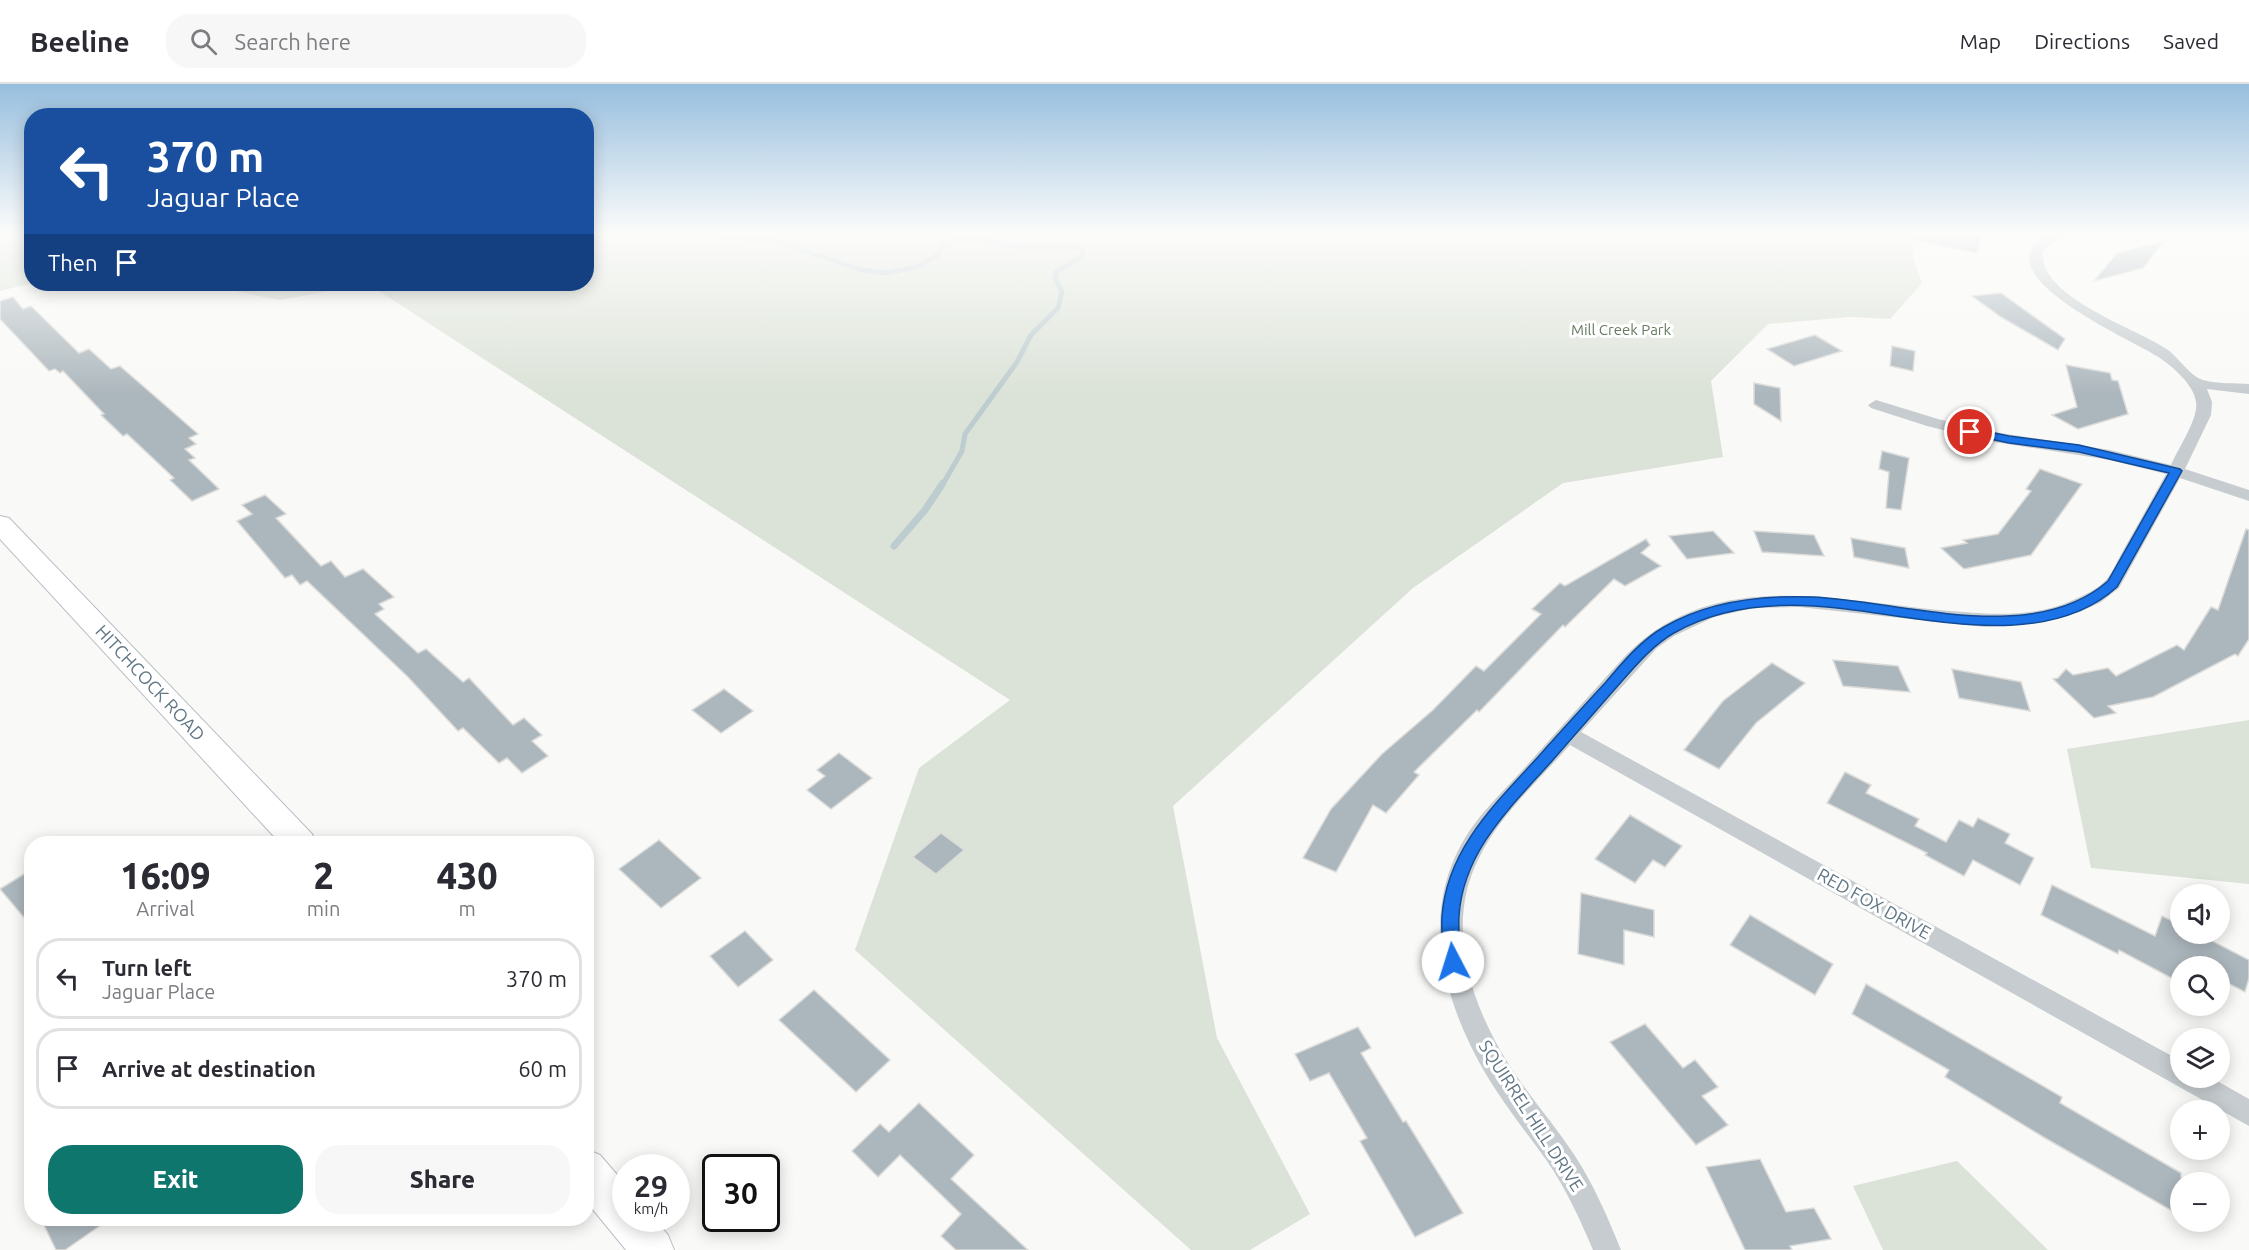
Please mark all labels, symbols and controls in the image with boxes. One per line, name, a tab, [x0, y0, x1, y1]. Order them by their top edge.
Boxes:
search box	[166, 14, 586, 68]
icon: search	[187, 25, 220, 58]
text: Beeline	[30, 26, 130, 57]
text: Search here	[235, 29, 351, 54]
text: Map	[1960, 29, 2001, 53]
text: Directions	[2034, 29, 2130, 53]
text: Saved	[2163, 29, 2219, 53]
icon: left	[48, 132, 126, 210]
text: 370 m	[147, 133, 264, 180]
text: Jaguar Place	[147, 182, 300, 212]
icon: arrive	[110, 246, 143, 279]
text: Then	[48, 250, 98, 275]
park label: Mill Creek Park	[1571, 321, 1672, 338]
pin	[1944, 406, 1995, 457]
icon: arrive	[1953, 415, 1986, 448]
street label: HITCHCOCK ROAD	[92, 620, 209, 744]
text: 16:09	[120, 855, 210, 896]
text: 2	[313, 855, 334, 896]
text: 430	[437, 855, 498, 896]
street label: RED FOX DRIVE	[1814, 864, 1935, 943]
map controls	[2170, 884, 2230, 1232]
button: sound	[2170, 884, 2230, 944]
text: Arrival	[136, 897, 195, 920]
text: min	[307, 897, 340, 920]
text: m	[459, 897, 476, 920]
position arrow	[1421, 930, 1485, 994]
text: Turn left	[102, 955, 192, 980]
button: search	[2170, 956, 2230, 1016]
icon: left	[51, 962, 84, 995]
text: 370 m	[506, 966, 567, 991]
text: Jaguar Place	[102, 980, 215, 1003]
button: layers	[2170, 1028, 2230, 1088]
street label: SQUIRREL HILL DRIVE	[1475, 1036, 1588, 1195]
icon: arrive	[51, 1052, 84, 1085]
text: Arrive at destination	[102, 1056, 316, 1081]
text: 60 m	[518, 1056, 567, 1081]
button: +	[2170, 1100, 2230, 1160]
button: Exit	[48, 1145, 303, 1214]
button: Share	[315, 1145, 570, 1214]
speed limit sign: 30	[702, 1154, 780, 1232]
text: 29	[634, 1169, 668, 1203]
button: −	[2170, 1172, 2230, 1232]
text: km/h	[634, 1200, 668, 1217]

